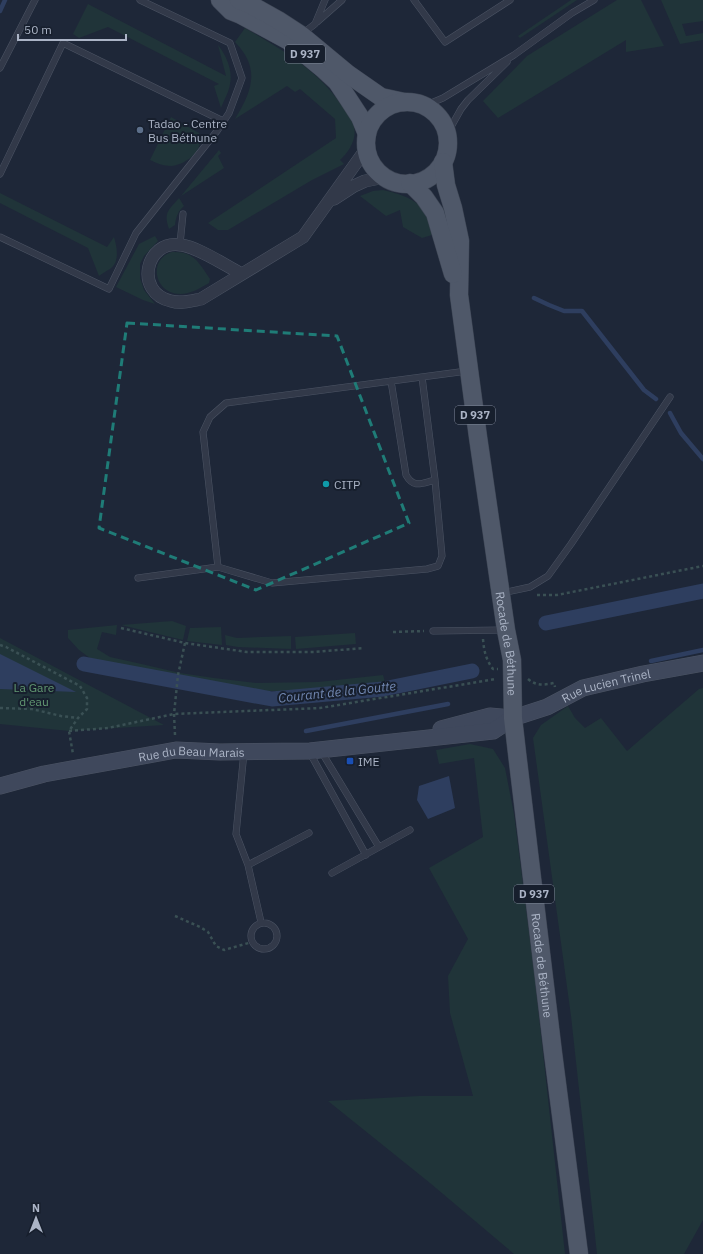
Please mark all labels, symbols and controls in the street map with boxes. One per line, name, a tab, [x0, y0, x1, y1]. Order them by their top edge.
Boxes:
scale bar	[18, 16, 126, 42]
text: 50 m	[24, 22, 52, 37]
road number: D 937	[285, 45, 325, 63]
place label: Tadao - Centre Bus Béthune	[148, 116, 227, 145]
marker: Tadao - Centre Bus Béthune	[135, 125, 145, 135]
road number: D 937	[455, 406, 495, 424]
place label: CITP	[334, 477, 360, 492]
marker: CITP	[321, 479, 331, 489]
street label: Rocade de Béthune	[493, 590, 520, 696]
street label: Rue Lucien Trinel	[559, 665, 652, 706]
water label: Courant de la Goutte	[277, 677, 397, 707]
park label: La Gare d'eau	[14, 680, 55, 709]
street label: Rue du Beau Marais	[137, 742, 245, 764]
place label: IME	[358, 754, 380, 769]
marker: IME	[345, 756, 355, 766]
road number: D 937	[514, 885, 554, 903]
street label: Rocade de Béthune	[529, 912, 556, 1019]
north arrow	[16, 1198, 56, 1238]
text: N	[32, 1201, 40, 1215]

